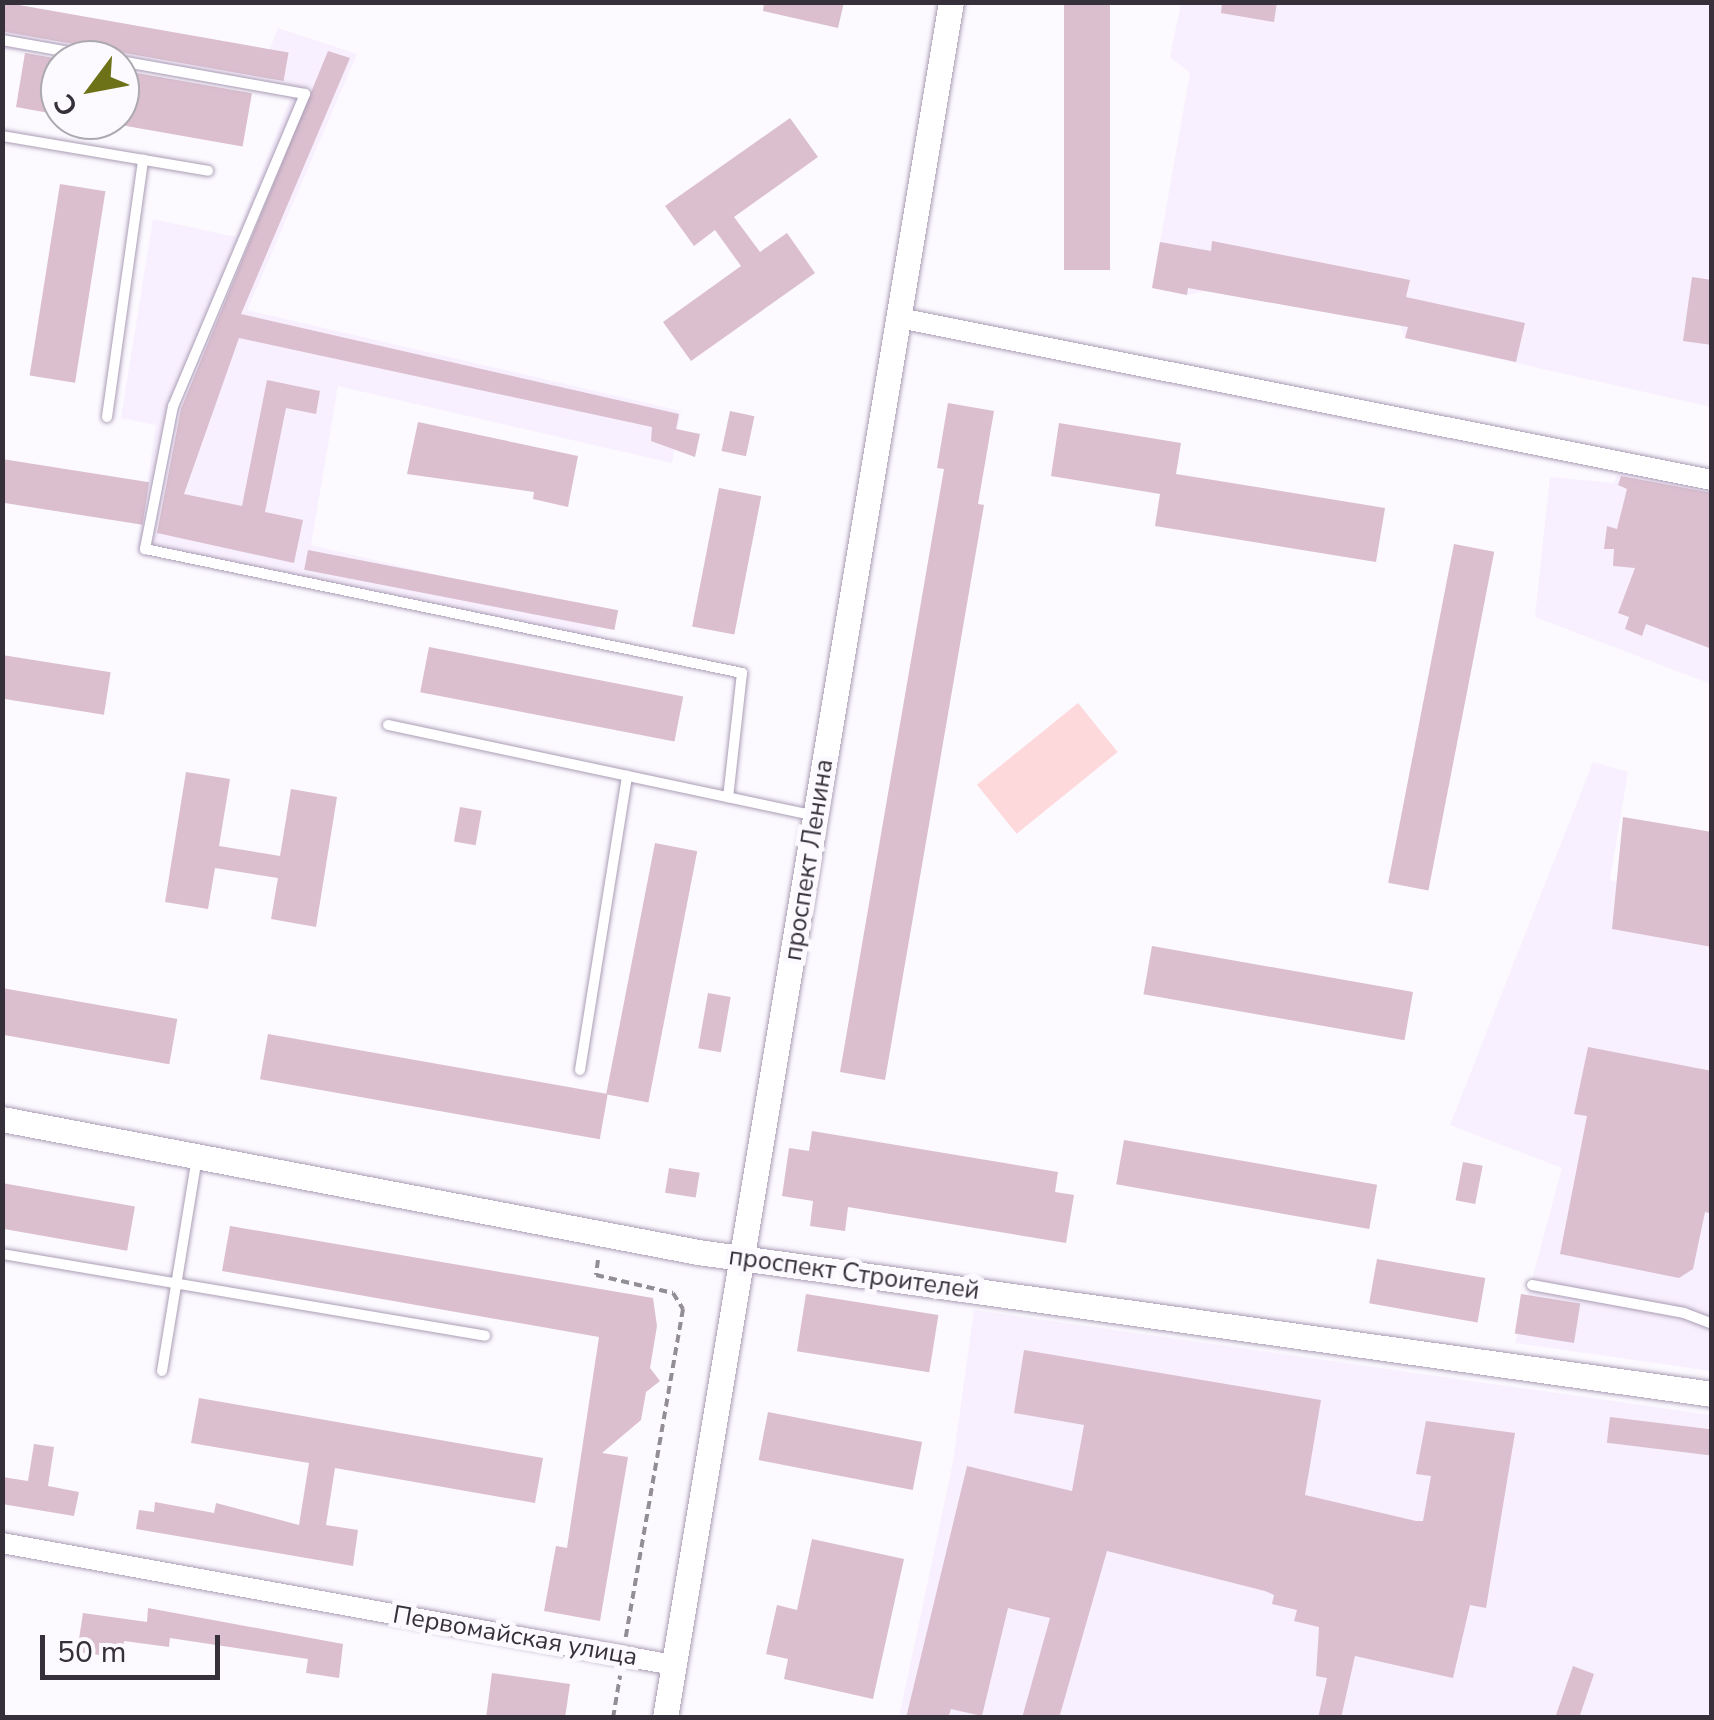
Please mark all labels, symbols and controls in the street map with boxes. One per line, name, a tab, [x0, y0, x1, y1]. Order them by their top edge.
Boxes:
north arrow	[40, 40, 140, 140]
text: С	[45, 87, 87, 123]
street label: проспект Ленина	[778, 757, 840, 963]
street label: проспект Строителей	[727, 1242, 981, 1306]
street label: Первомайская улица	[390, 1600, 640, 1672]
scale bar	[45, 1615, 225, 1677]
text: 50 m	[57, 1632, 126, 1673]

